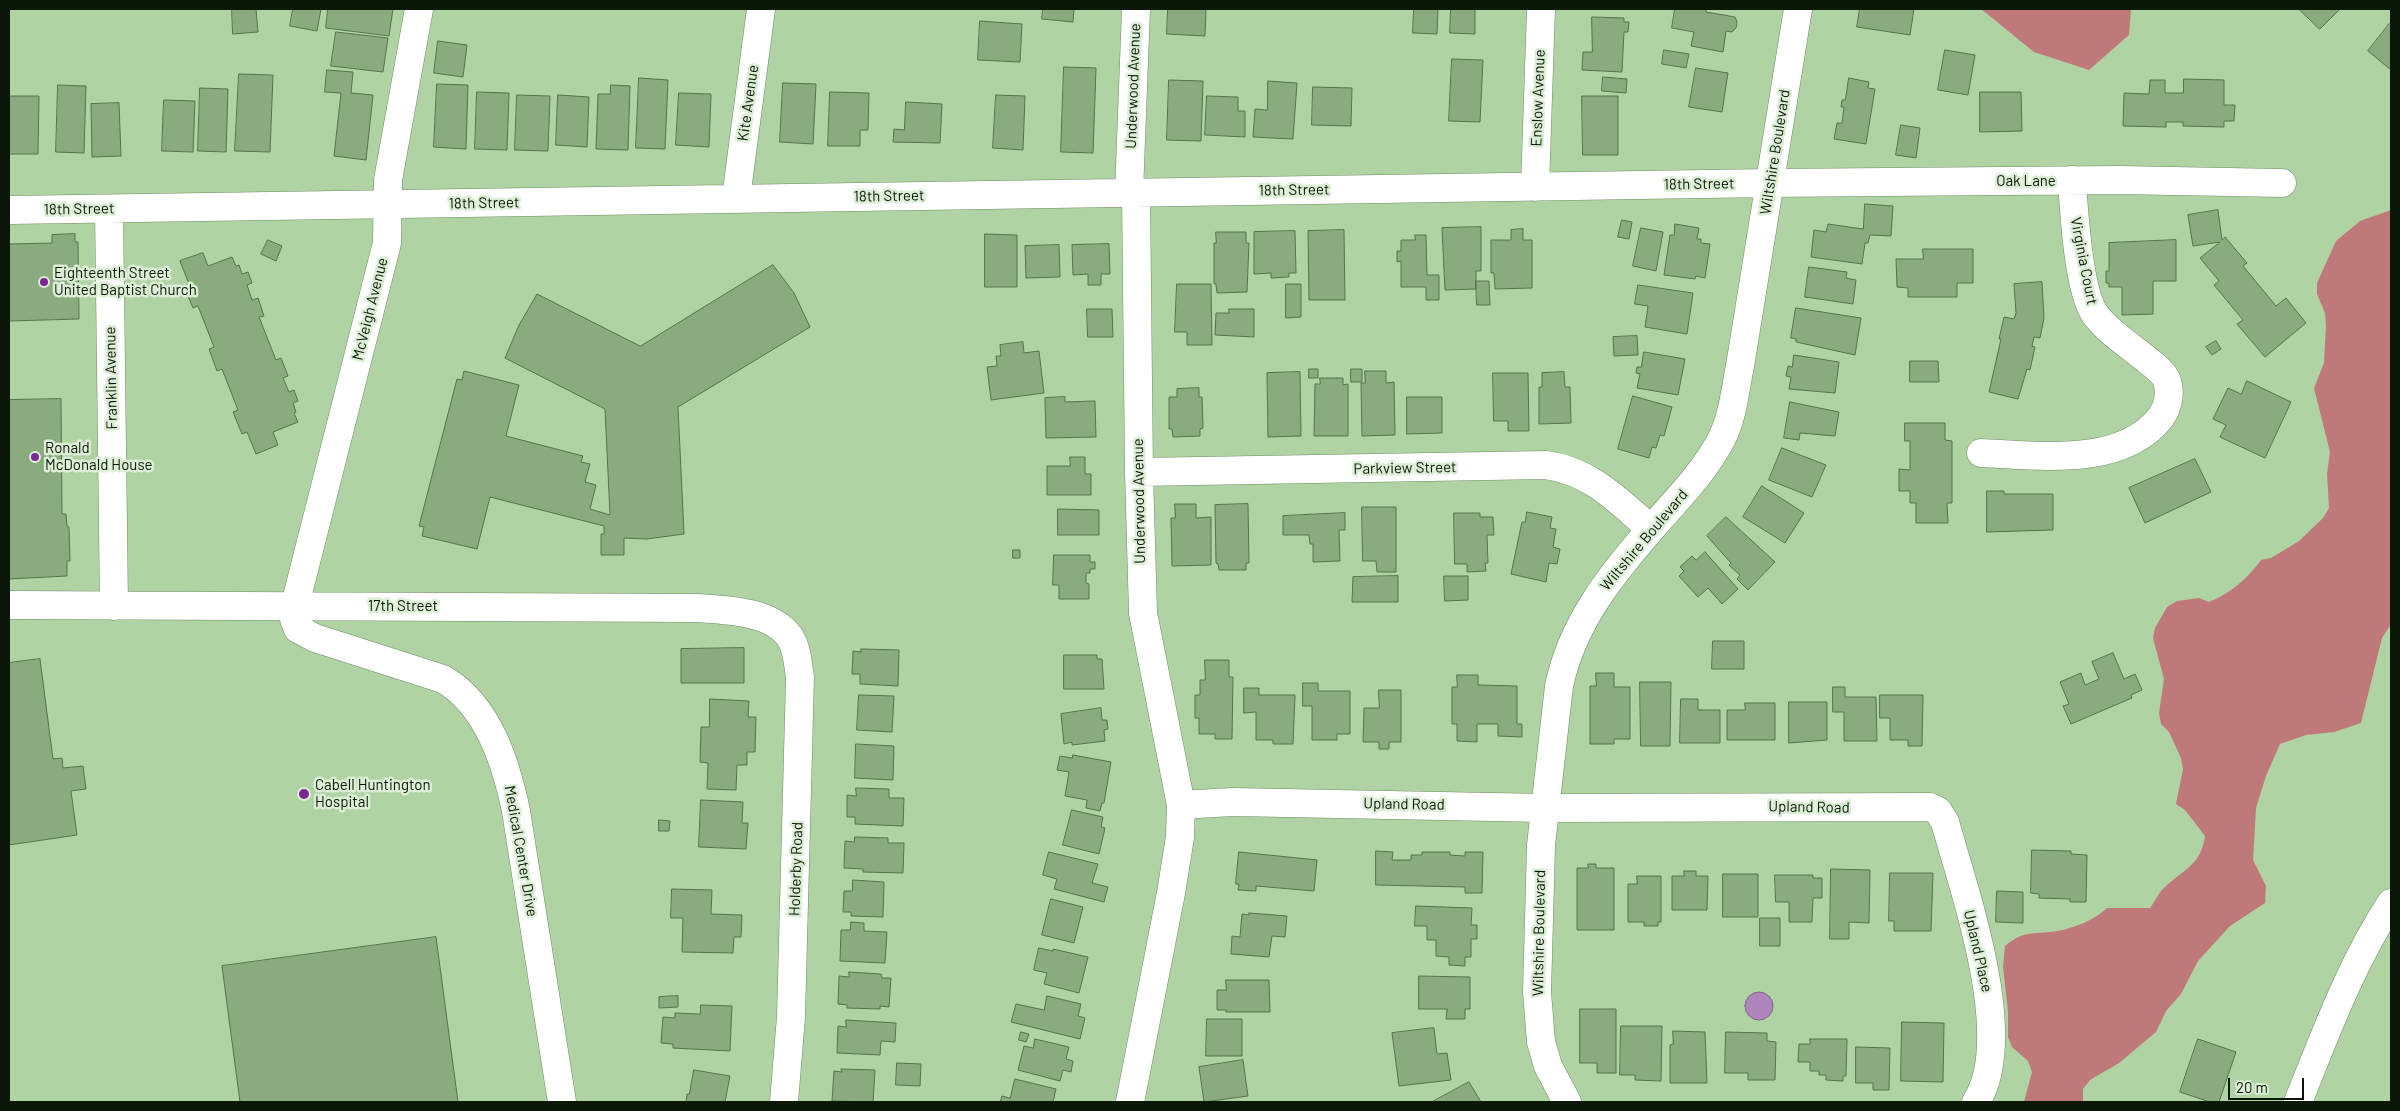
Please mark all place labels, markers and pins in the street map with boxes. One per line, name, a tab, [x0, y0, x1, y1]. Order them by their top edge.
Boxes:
place label: Eighteenth Street United Baptist Church	[54, 264, 197, 299]
marker: Eighteenth Street United Baptist Church	[38, 276, 50, 288]
place label: Ronald McDonald House	[45, 439, 153, 474]
marker: Ronald McDonald House	[29, 451, 41, 463]
place label: Cabell Huntington Hospital	[315, 776, 430, 811]
marker: Cabell Huntington Hospital	[297, 787, 311, 801]

